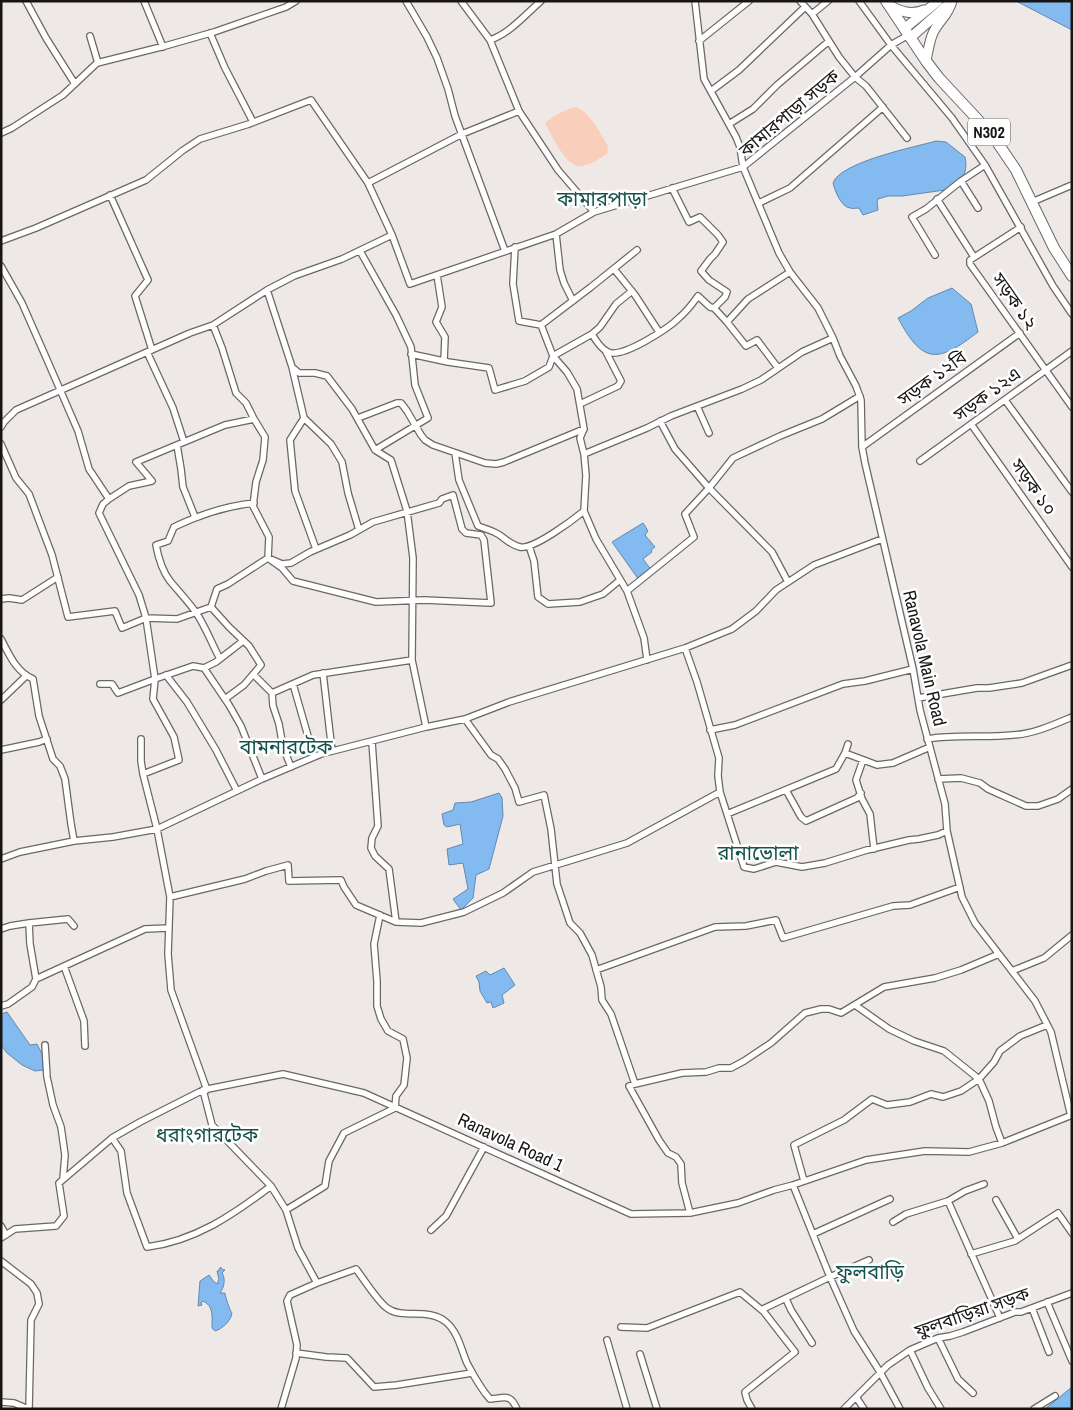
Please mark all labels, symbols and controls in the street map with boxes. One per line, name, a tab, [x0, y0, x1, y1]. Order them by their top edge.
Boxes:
street label: কামারপাড়া সড়ক	[733, 63, 845, 163]
road number: N302	[968, 118, 1010, 146]
district label: কামারপাড়া	[556, 185, 648, 212]
street label: সড়ক ১২	[986, 267, 1044, 335]
street label: সড়ক ১২বি	[892, 344, 972, 412]
street label: সড়ক ১২এ	[948, 361, 1026, 427]
street label: সড়ক ১০	[1005, 453, 1063, 520]
street label: Ranavola Main Road	[897, 588, 953, 728]
district label: বামনারটেক	[238, 733, 333, 760]
district label: রানাভোলা	[716, 839, 799, 866]
street label: Ranavola Road 1	[454, 1107, 569, 1178]
district label: ধরাংগারটেক	[156, 1121, 259, 1148]
district label: ফুলবাড়ি	[835, 1258, 905, 1285]
street label: ফুলবাড়িয়া সড়ক	[910, 1280, 1033, 1344]

